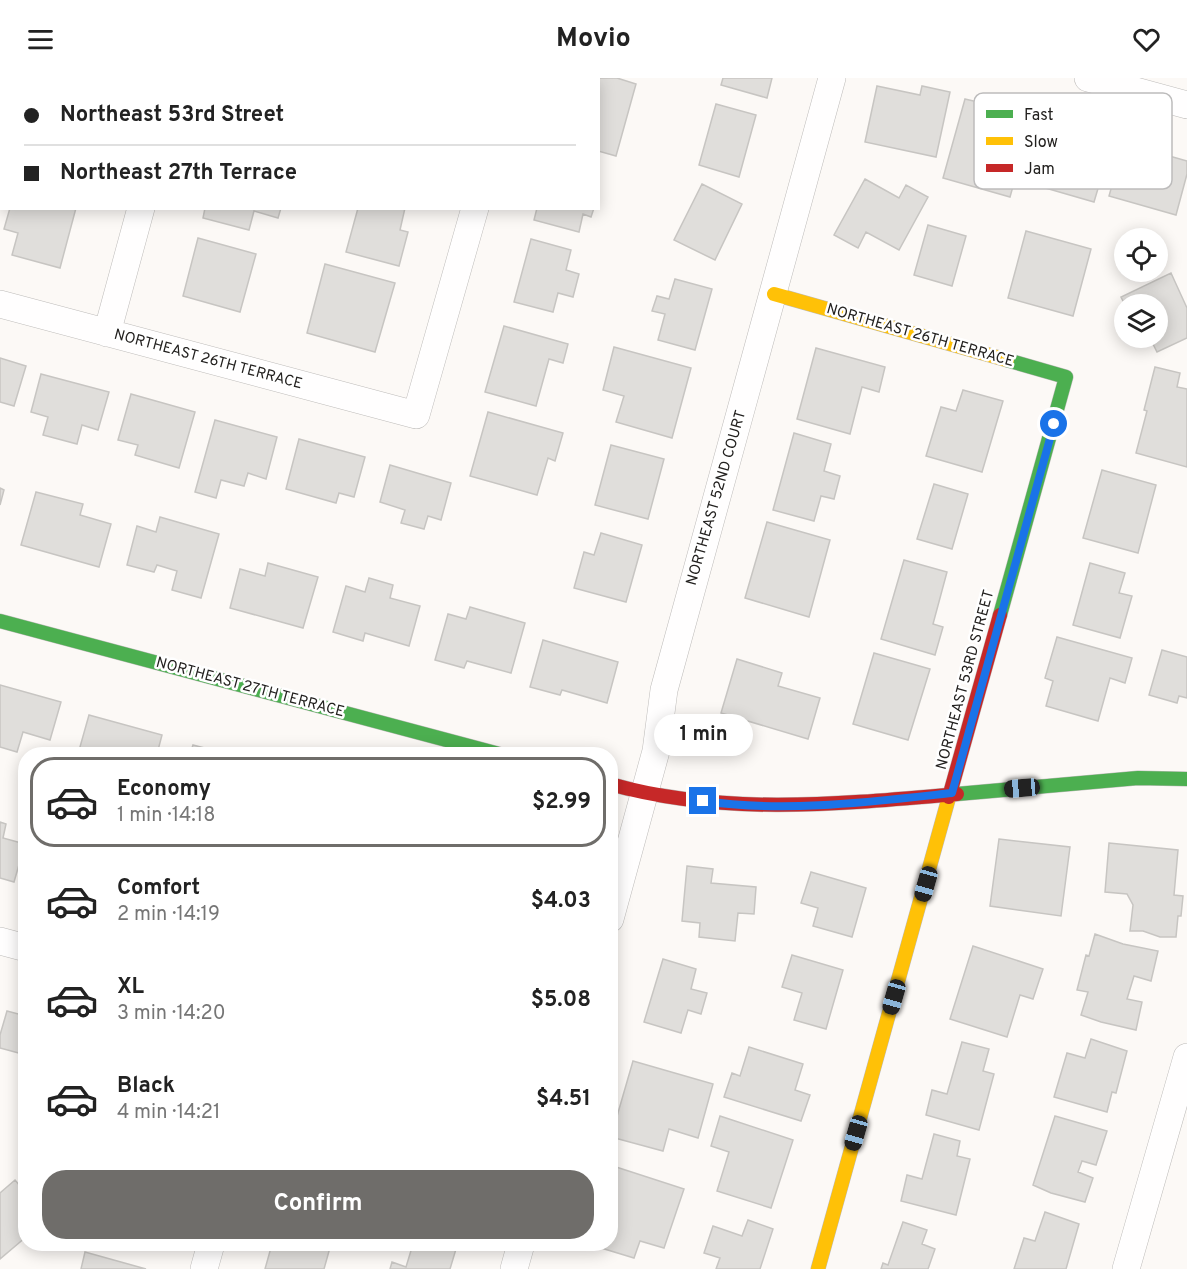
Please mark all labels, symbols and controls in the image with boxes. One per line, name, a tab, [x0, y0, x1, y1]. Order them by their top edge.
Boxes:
text: Movio	[556, 22, 631, 56]
icon: menu	[24, 23, 57, 56]
icon: heart	[1130, 23, 1163, 56]
legend	[974, 93, 1172, 189]
text: Northeast 53rd Street	[60, 102, 284, 129]
text: Fast	[1024, 106, 1054, 126]
text: Slow	[1024, 133, 1058, 153]
text: Northeast 27th Terrace	[60, 160, 297, 187]
text: Jam	[1024, 160, 1055, 180]
map controls	[1114, 228, 1168, 348]
button: locate	[1114, 228, 1168, 282]
button: layers	[1114, 294, 1168, 348]
street label: NORTHEAST 26TH TERRACE	[824, 300, 1016, 372]
street label: NORTHEAST 26TH TERRACE	[112, 326, 304, 394]
street label: NORTHEAST 52ND COURT	[683, 408, 751, 588]
route start	[1040, 410, 1067, 437]
street label: NORTHEAST 53RD STREET	[933, 588, 999, 772]
street label: NORTHEAST 27TH TERRACE	[154, 654, 346, 722]
callout: 1 min	[654, 714, 752, 756]
text: 1 min	[679, 722, 728, 748]
icon: car	[45, 775, 99, 829]
text: Economy	[117, 776, 211, 803]
car	[1003, 777, 1041, 799]
route end	[689, 787, 716, 814]
text: $2.99	[532, 789, 591, 816]
text: 1 min · 14:18	[117, 803, 216, 829]
car	[912, 864, 940, 904]
icon: car	[45, 874, 99, 928]
text: Comfort	[117, 875, 200, 902]
text: $4.03	[531, 888, 591, 915]
text: 2 min · 14:19	[117, 902, 220, 928]
icon: car	[45, 973, 99, 1027]
text: XL	[117, 974, 144, 1001]
car	[880, 977, 908, 1017]
text: $5.08	[531, 987, 591, 1014]
text: 3 min · 14:20	[117, 1001, 225, 1027]
icon: car	[45, 1072, 99, 1126]
text: Black	[117, 1073, 175, 1100]
text: $4.51	[536, 1086, 591, 1113]
text: 4 min · 14:21	[117, 1100, 220, 1126]
car	[842, 1113, 870, 1153]
button: Confirm	[42, 1170, 594, 1239]

